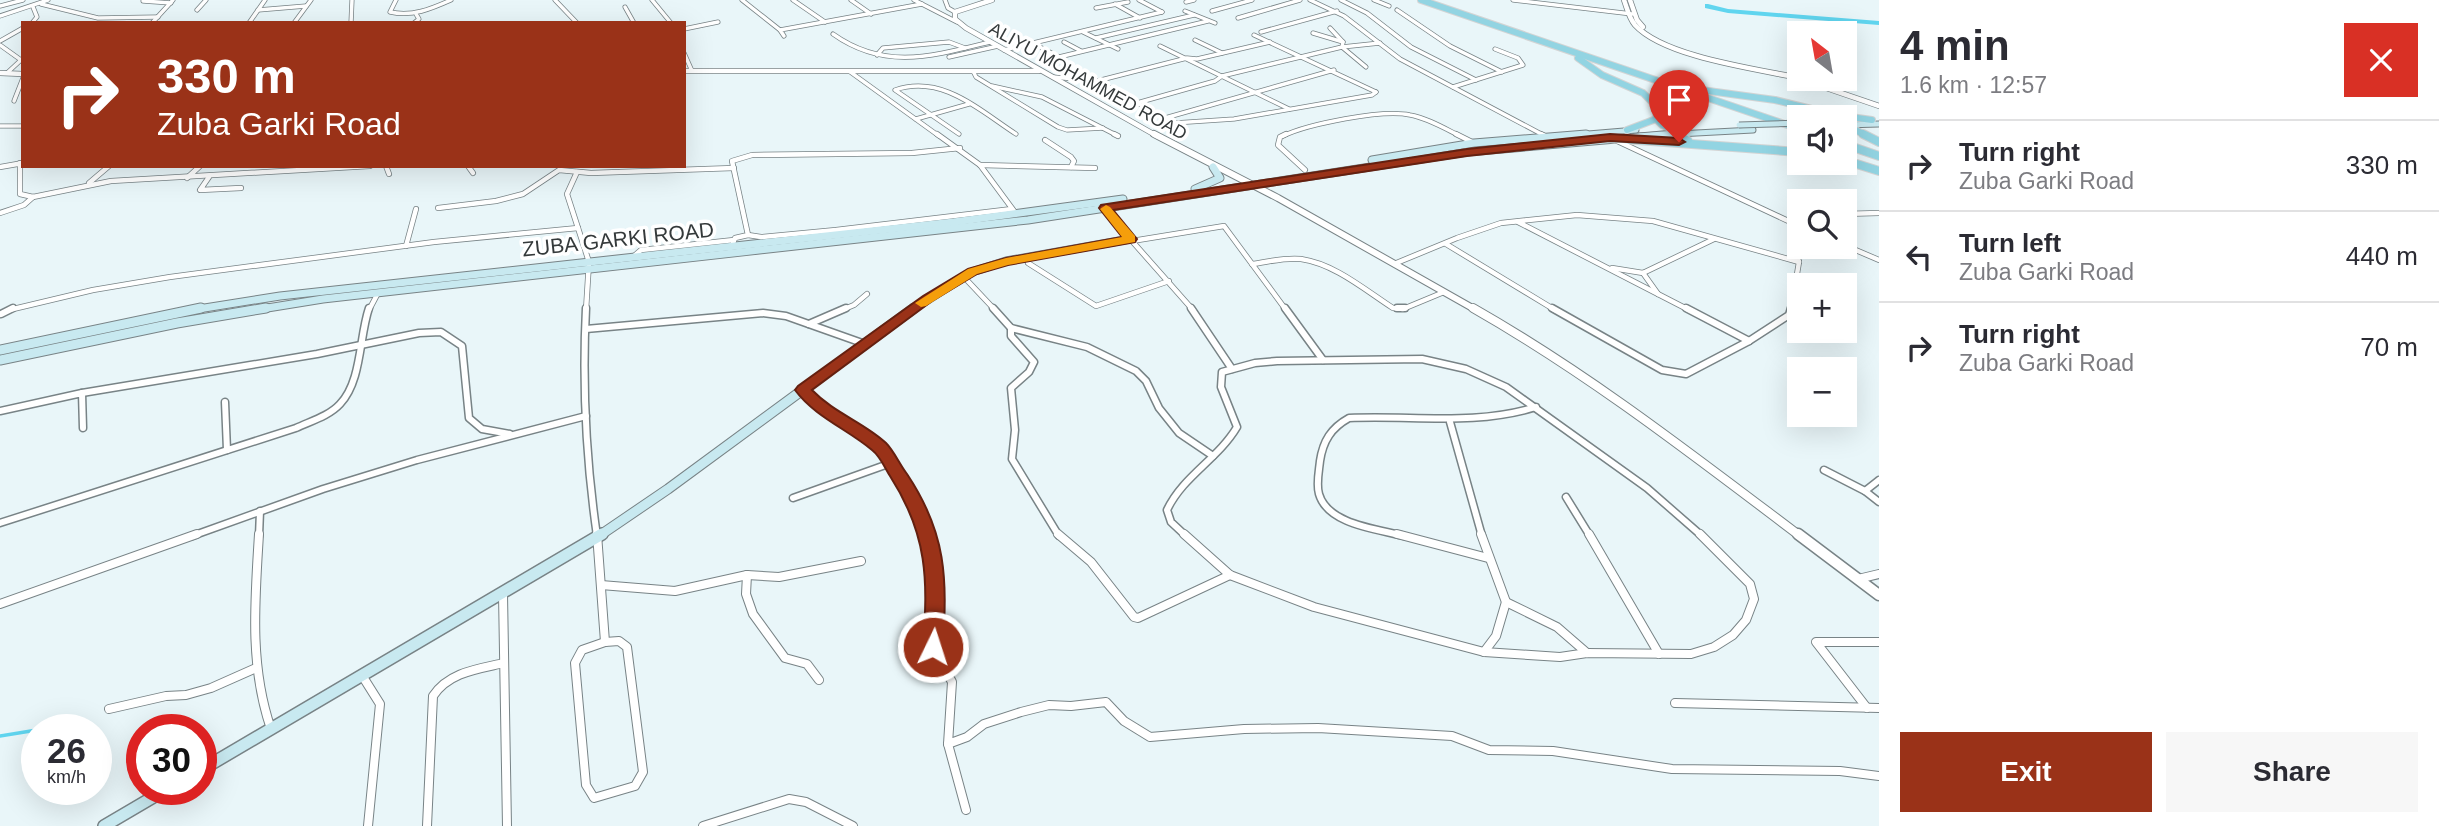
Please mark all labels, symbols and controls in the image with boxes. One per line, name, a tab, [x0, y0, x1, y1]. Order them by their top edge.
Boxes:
street label: ALIYU MOHAMMED ROAD	[986, 18, 1190, 144]
north arrow	[1787, 21, 1857, 91]
map controls	[1787, 21, 1857, 427]
text: 4 min	[1900, 22, 2010, 69]
button: close	[2344, 23, 2418, 97]
icon: right	[42, 49, 133, 140]
text: 330 m	[157, 49, 296, 103]
pin	[1649, 70, 1709, 142]
text: 1.6 km · 12:57	[1900, 72, 2047, 98]
icon: arrive	[1660, 81, 1698, 119]
button: sound	[1787, 105, 1857, 175]
text: Zuba Garki Road	[157, 106, 401, 142]
text: Turn right	[1959, 137, 2080, 167]
icon: right	[1900, 147, 1938, 185]
text: 330 m	[2346, 150, 2418, 180]
text: Zuba Garki Road	[1959, 168, 2134, 194]
button: search	[1787, 189, 1857, 259]
street label: ZUBA GARKI ROAD	[521, 217, 715, 261]
text: Turn left	[1959, 228, 2061, 258]
icon: left	[1900, 238, 1938, 276]
text: 440 m	[2346, 241, 2418, 271]
text: Zuba Garki Road	[1959, 259, 2134, 285]
button: +	[1787, 273, 1857, 343]
text: Turn right	[1959, 319, 2080, 349]
icon: right	[1900, 329, 1938, 367]
text: 70 m	[2360, 332, 2418, 362]
text: Zuba Garki Road	[1959, 350, 2134, 376]
button: −	[1787, 357, 1857, 427]
position arrow	[896, 610, 970, 684]
speed limit sign: 30	[126, 714, 217, 805]
text: 26	[47, 731, 86, 770]
button: Exit	[1900, 732, 2152, 812]
button: Share	[2166, 732, 2418, 812]
text: km/h	[47, 767, 86, 787]

